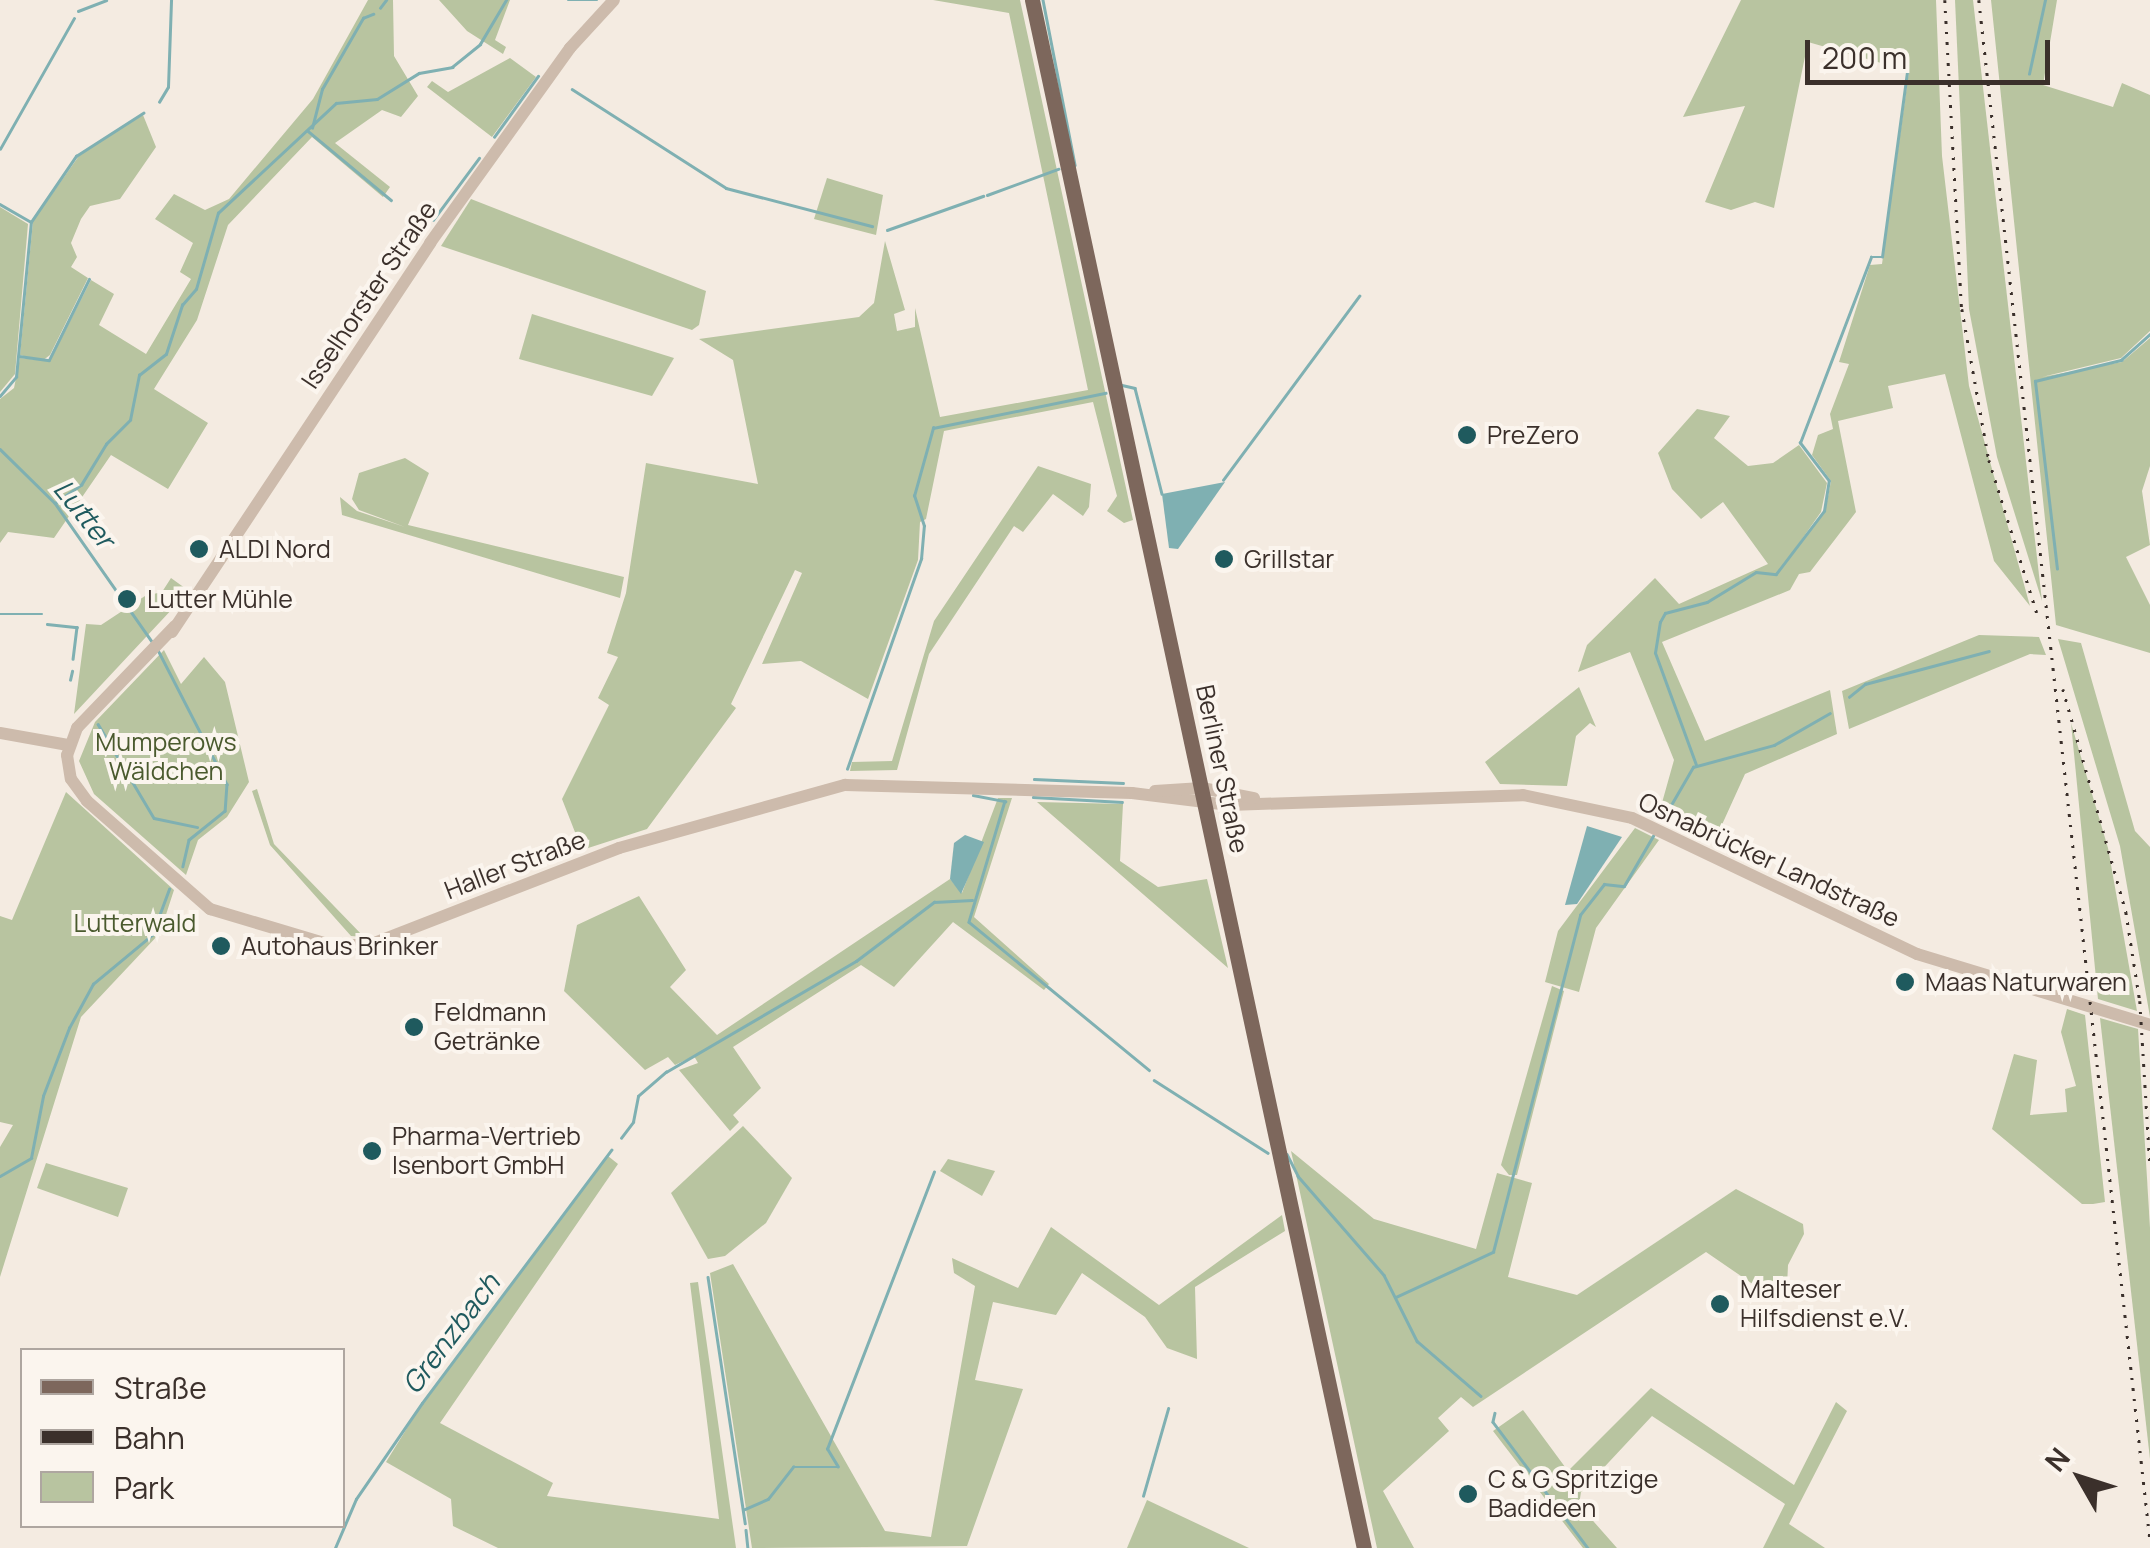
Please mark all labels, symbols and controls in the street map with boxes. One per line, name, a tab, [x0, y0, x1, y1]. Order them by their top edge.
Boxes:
scale bar	[1810, 20, 2055, 82]
text: 200 m	[1822, 37, 1907, 78]
street label: Isselhorster Straße	[295, 196, 443, 394]
place label: PreZero	[1487, 420, 1579, 450]
marker: PreZero	[1456, 424, 1478, 446]
water label: Lutter	[47, 472, 123, 554]
place label: ALDI Nord	[219, 534, 331, 564]
marker: ALDI Nord	[188, 538, 210, 560]
place label: Grillstar	[1244, 544, 1334, 574]
marker: Grillstar	[1213, 548, 1235, 570]
place label: Lutter Mühle	[147, 584, 293, 614]
marker: Lutter Mühle	[116, 588, 138, 610]
street label: Berliner Straße	[1190, 682, 1254, 856]
park label: Mumperows Wäldchen	[95, 728, 237, 787]
street label: Osnabrücker Landstraße	[1634, 786, 1904, 934]
street label: Haller Straße	[440, 824, 590, 906]
park label: Lutterwald	[74, 908, 196, 938]
place label: Autohaus Brinker	[241, 931, 438, 961]
marker: Autohaus Brinker	[210, 935, 232, 957]
place label: Maas Naturwaren	[1925, 967, 2127, 997]
marker: Maas Naturwaren	[1894, 971, 1916, 993]
place label: Feldmann Getränke	[434, 998, 546, 1057]
marker: Feldmann Getränke	[403, 1016, 425, 1038]
place label: Pharma-Vertrieb Isenbort GmbH	[392, 1122, 581, 1181]
marker: Pharma-Vertrieb Isenbort GmbH	[361, 1140, 383, 1162]
water label: Grenzbach	[394, 1266, 506, 1400]
place label: Malteser Hilfsdienst e.V.	[1740, 1275, 1909, 1334]
marker: Malteser Hilfsdienst e.V.	[1709, 1293, 1731, 1315]
legend	[20, 1348, 345, 1528]
text: Straße	[114, 1367, 207, 1408]
text: Bahn	[114, 1417, 185, 1458]
north arrow	[2030, 1428, 2130, 1528]
text: N	[2036, 1439, 2078, 1479]
place label: C & G Spritzige Badideen	[1488, 1465, 1658, 1524]
text: Park	[114, 1467, 174, 1508]
marker: C & G Spritzige Badideen	[1457, 1483, 1479, 1505]

